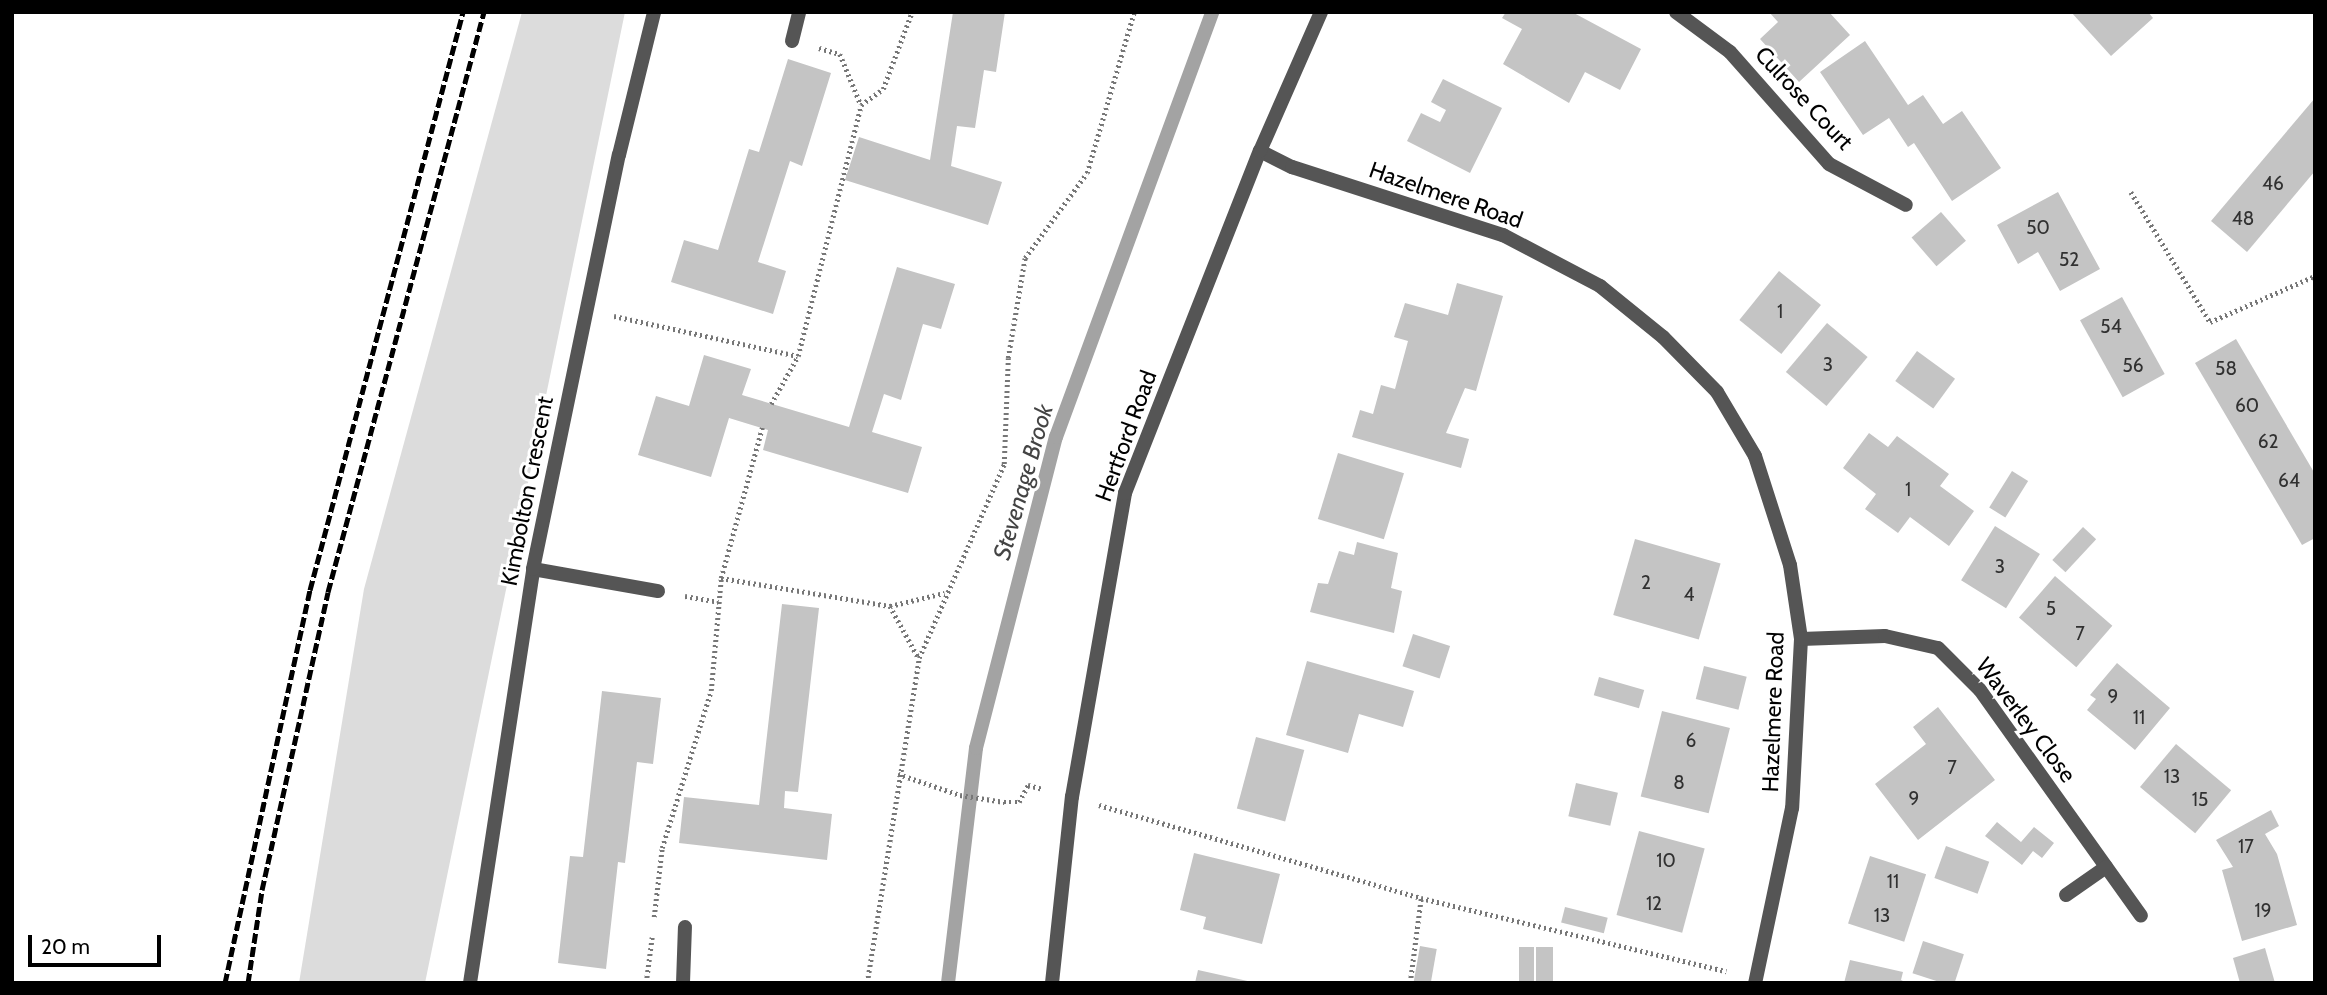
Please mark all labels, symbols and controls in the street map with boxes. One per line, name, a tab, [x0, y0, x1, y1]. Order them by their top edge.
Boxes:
street label: Culrose Court	[1749, 41, 1859, 155]
street label: Hazelmere Road	[1366, 156, 1526, 234]
house number: 46	[2262, 173, 2284, 195]
house number: 48	[2232, 208, 2254, 230]
house number: 50	[2026, 217, 2050, 239]
house number: 52	[2059, 249, 2079, 271]
house number: 1	[1777, 301, 1783, 323]
house number: 54	[2100, 316, 2122, 338]
house number: 3	[1823, 354, 1833, 376]
house number: 56	[2122, 355, 2144, 377]
house number: 58	[2215, 358, 2237, 380]
street label: Hertford Road	[1090, 367, 1162, 505]
street label: Kimbolton Crescent	[495, 394, 559, 588]
house number: 60	[2235, 395, 2259, 417]
water label: Stevenage Brook	[987, 401, 1059, 563]
house number: 62	[2258, 431, 2278, 453]
house number: 64	[2278, 470, 2300, 492]
house number: 1	[1905, 479, 1911, 501]
house number: 3	[1995, 556, 2005, 578]
house number: 2	[1641, 572, 1651, 594]
house number: 4	[1684, 584, 1694, 606]
house number: 5	[2046, 598, 2056, 620]
house number: 7	[2075, 623, 2085, 645]
street label: Hazelmere Road	[1756, 631, 1790, 793]
street label: Waverley Close	[1970, 652, 2082, 788]
house number: 9	[2108, 686, 2118, 708]
house number: 11	[2133, 707, 2145, 729]
house number: 6	[1686, 730, 1696, 752]
house number: 7	[1947, 757, 1957, 779]
house number: 13	[2164, 766, 2180, 788]
house number: 8	[1673, 772, 1685, 794]
house number: 9	[1909, 788, 1919, 810]
house number: 15	[2192, 789, 2208, 811]
house number: 17	[2238, 836, 2254, 858]
house number: 10	[1656, 850, 1676, 872]
house number: 11	[1887, 871, 1899, 893]
house number: 12	[1646, 893, 1662, 915]
house number: 19	[2255, 900, 2271, 922]
house number: 13	[1874, 905, 1890, 927]
scale bar	[32, 922, 164, 966]
text: 20 m	[41, 934, 90, 959]

